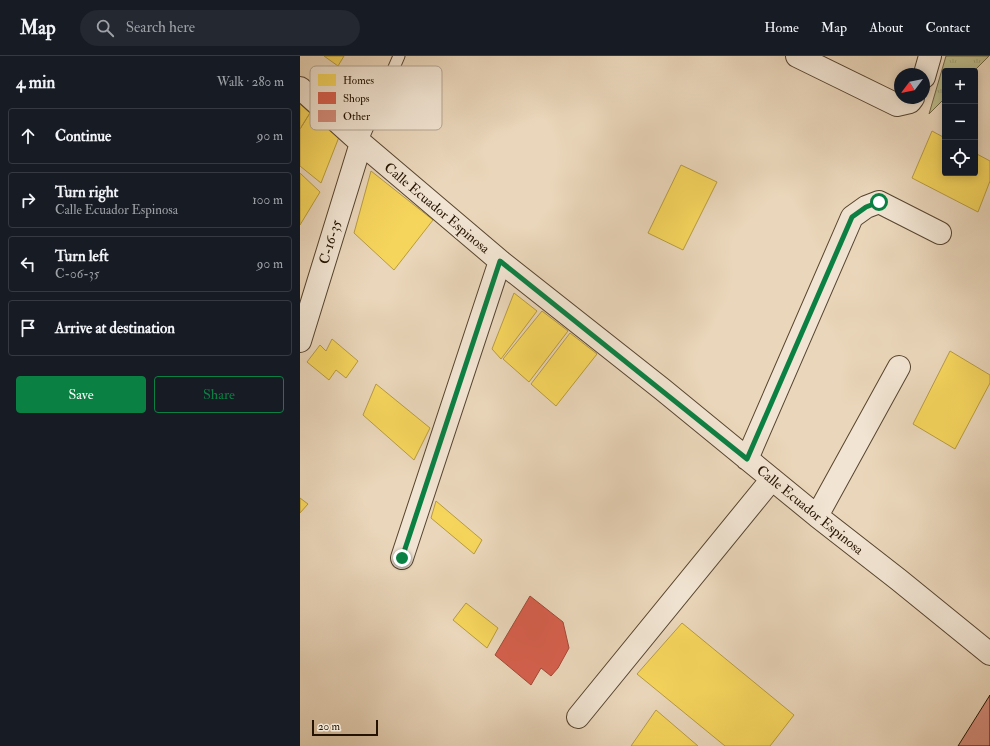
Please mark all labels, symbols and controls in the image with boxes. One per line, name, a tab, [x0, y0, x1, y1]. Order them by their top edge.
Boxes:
search box	[80, 10, 360, 46]
text: Map	[20, 16, 56, 40]
icon: search	[94, 17, 116, 39]
text: Search here	[126, 18, 195, 37]
text: Home	[764, 19, 799, 36]
text: Map	[821, 19, 847, 36]
text: About	[869, 19, 903, 36]
text: Contact	[925, 19, 970, 36]
legend	[310, 66, 442, 130]
north arrow	[894, 68, 930, 104]
map controls	[942, 68, 978, 176]
button: +	[942, 68, 978, 104]
text: 4 min	[16, 72, 55, 93]
text: Walk · 280 m	[217, 74, 284, 90]
text: Homes	[343, 74, 374, 87]
text: Shops	[343, 92, 370, 106]
button: −	[942, 104, 978, 140]
text: Other	[343, 110, 371, 123]
icon: ahead	[17, 125, 39, 147]
text: Continue	[55, 127, 111, 146]
text: 90 m	[257, 128, 283, 144]
button: locate	[942, 140, 978, 176]
street label: Calle Ecuador Espinosa	[380, 159, 493, 258]
text: Turn right	[55, 183, 118, 202]
icon: right	[17, 189, 39, 211]
text: 100 m	[252, 192, 283, 208]
route start	[870, 193, 888, 211]
text: Calle Ecuador Espinosa	[55, 202, 178, 218]
street label: C-16-35	[315, 217, 345, 266]
text: Turn left	[55, 247, 109, 266]
icon: left	[17, 253, 39, 275]
text: 90 m	[257, 256, 283, 272]
text: C-06-35	[55, 266, 99, 282]
icon: arrive	[17, 317, 39, 339]
text: Arrive at destination	[55, 319, 175, 338]
button: Save	[16, 376, 146, 413]
button: Share	[154, 376, 284, 413]
street label: Calle Ecuador Espinosa	[753, 462, 867, 559]
route end	[393, 549, 411, 567]
scale bar	[312, 718, 378, 737]
text: 20 m	[318, 720, 340, 733]

